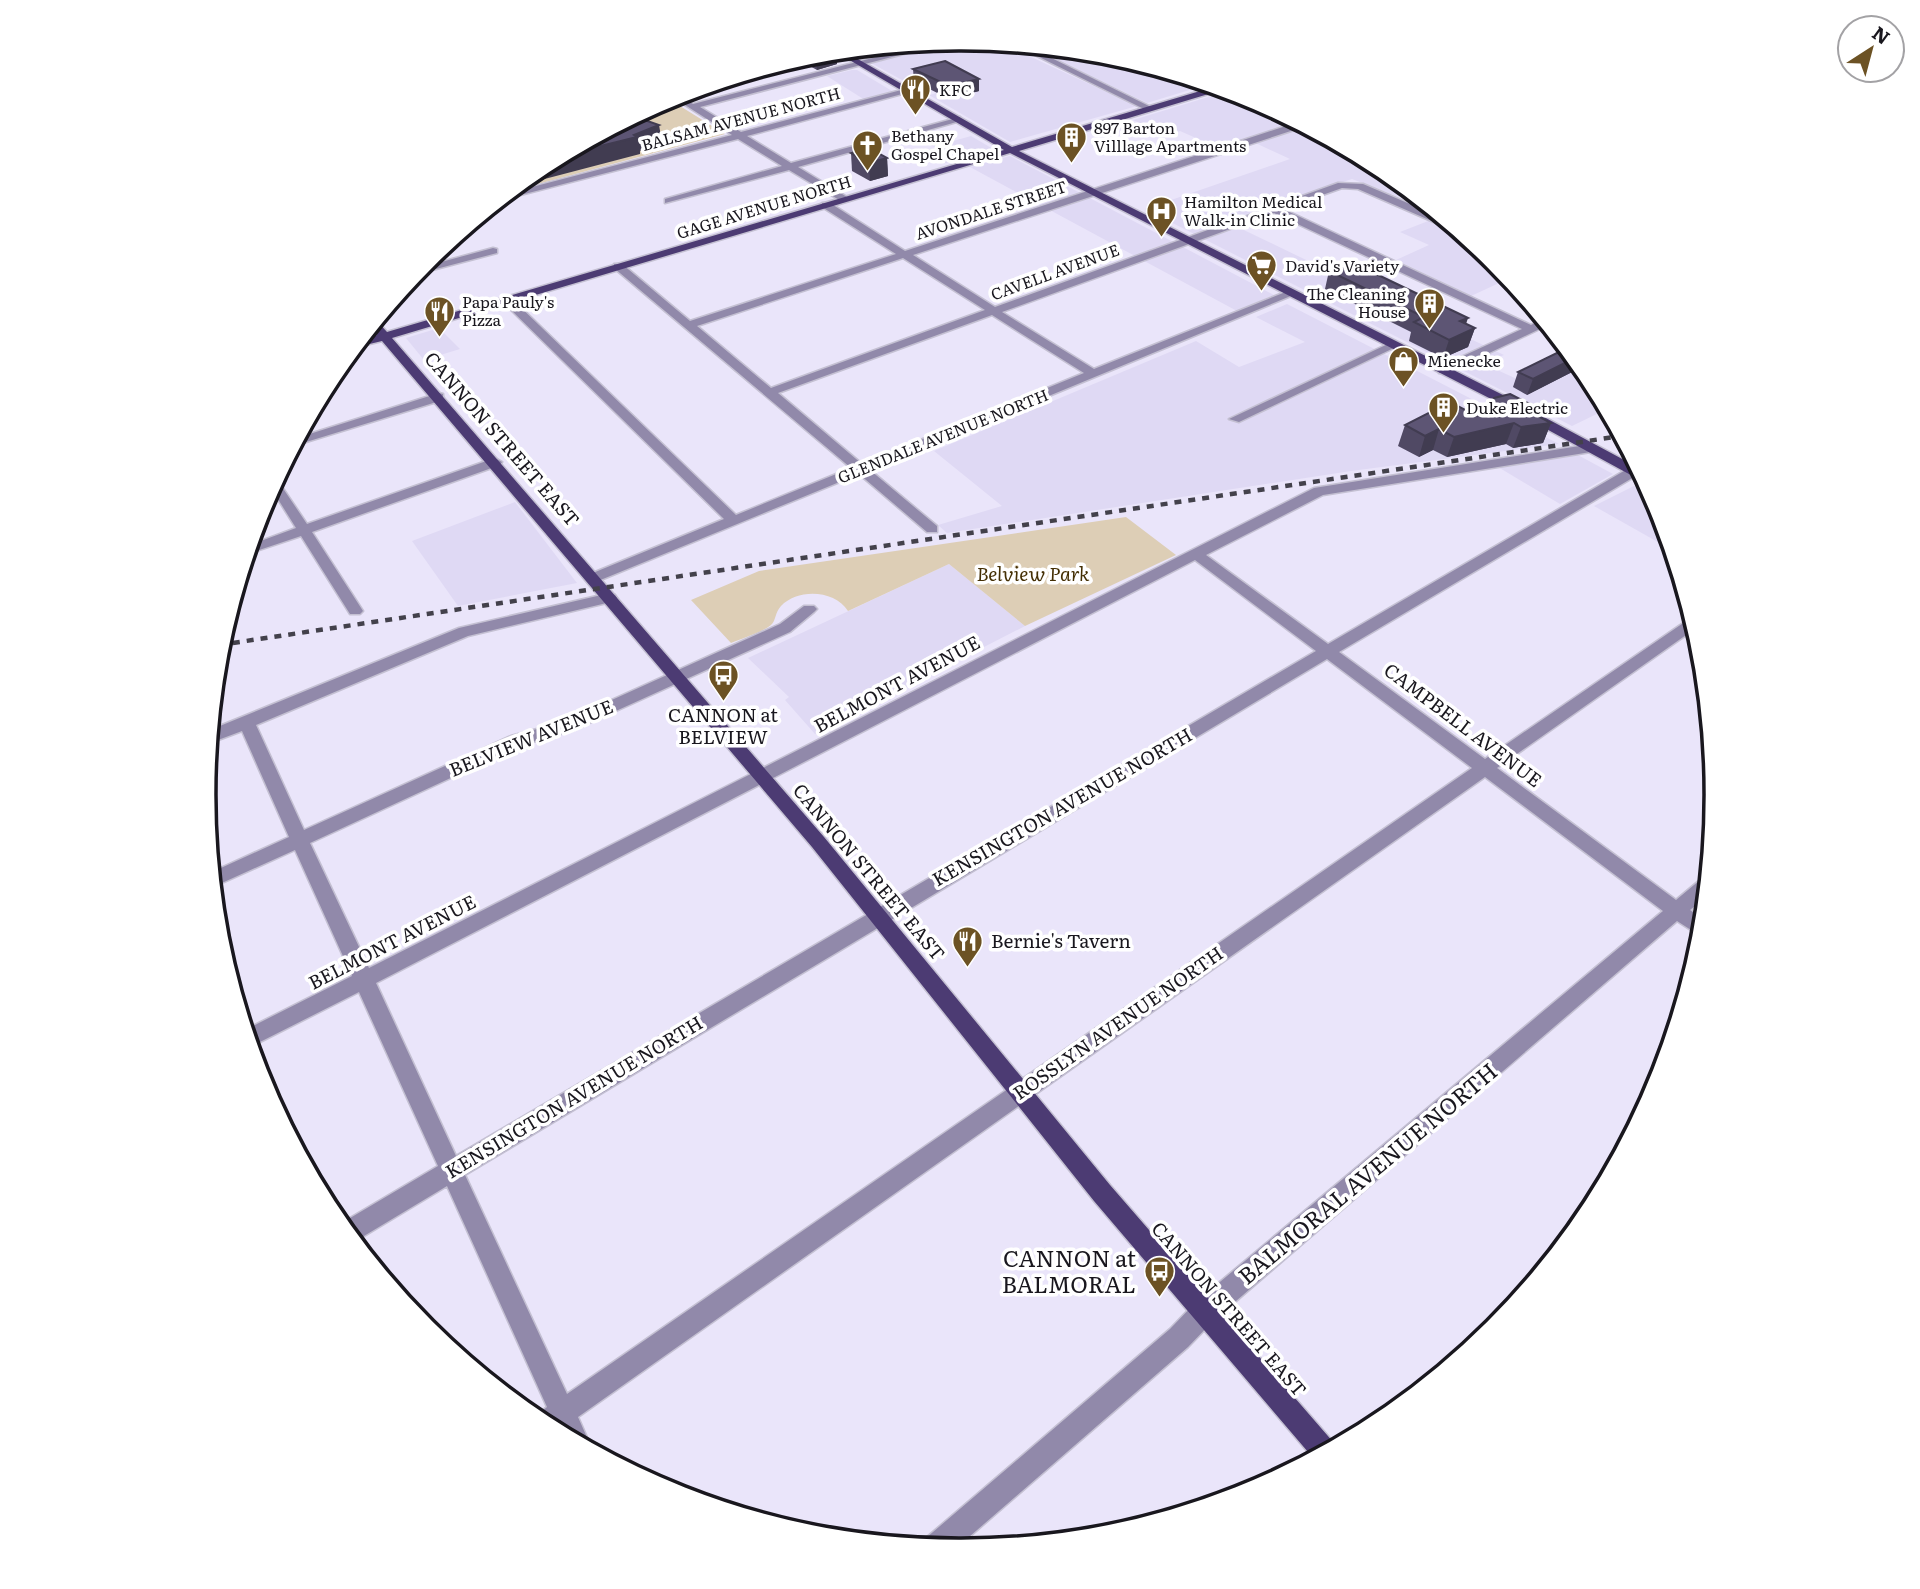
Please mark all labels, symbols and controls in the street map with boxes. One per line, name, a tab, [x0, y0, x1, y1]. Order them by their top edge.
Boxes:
north arrow	[1836, 14, 1906, 84]
text: N	[1867, 18, 1896, 50]
restaurant icon: KFC	[899, 73, 933, 117]
place label: KFC	[939, 77, 972, 101]
street label: BALSAM AVENUE NORTH	[639, 80, 843, 156]
place label: 897 Barton Villlage Apartments	[1094, 115, 1246, 157]
building icon: 897 Barton Villlage Apartments	[1054, 120, 1088, 164]
place label: Bethany Gospel Chapel	[891, 123, 999, 165]
church icon: Bethany Gospel Chapel	[851, 128, 885, 172]
street label: GAGE AVENUE NORTH	[673, 168, 854, 244]
street label: AVONDALE STREET	[912, 173, 1070, 245]
place label: Hamilton Medical Walk-in Clinic	[1184, 189, 1322, 231]
hospital icon: Hamilton Medical Walk-in Clinic	[1144, 194, 1178, 238]
street label: CAVELL AVENUE	[987, 237, 1122, 305]
supermarket icon: David's Variety	[1245, 249, 1279, 293]
place label: David's Variety	[1285, 253, 1400, 277]
place label: The Cleaning House	[1306, 281, 1406, 323]
building icon: The Cleaning House	[1412, 286, 1446, 330]
place label: Papa Pauly's Pizza	[462, 289, 554, 331]
restaurant icon: Papa Pauly's Pizza	[422, 294, 456, 338]
shop icon: Mienecke	[1387, 344, 1421, 388]
street label: CANNON STREET EAST	[419, 345, 587, 532]
place label: Mienecke	[1427, 348, 1501, 372]
street label: GLENDALE AVENUE NORTH	[834, 382, 1052, 488]
building icon: Duke Electric	[1426, 391, 1460, 435]
place label: Duke Electric	[1466, 395, 1568, 419]
park label: Belview Park	[977, 559, 1090, 587]
street label: BELMONT AVENUE	[808, 627, 985, 739]
street label: CAMPBELL AVENUE	[1379, 655, 1548, 793]
bus stop icon: CANNON at BELVIEW	[706, 659, 740, 703]
street label: BELVIEW AVENUE	[444, 691, 617, 783]
place label: CANNON at BELVIEW	[668, 700, 778, 750]
street label: KENSINGTON AVENUE NORTH	[926, 720, 1197, 892]
street label: CANNON STREET EAST	[787, 777, 952, 966]
street label: BELMONT AVENUE	[303, 887, 480, 995]
restaurant icon: Bernie's Tavern	[951, 924, 985, 968]
place label: Bernie's Tavern	[991, 926, 1131, 954]
street label: ROSSLYN AVENUE NORTH	[1007, 939, 1228, 1106]
street label: KENSINGTON AVENUE NORTH	[439, 1008, 708, 1184]
street label: BALMORAL AVENUE NORTH	[1230, 1054, 1504, 1291]
street label: CANNON STREET EAST	[1146, 1215, 1314, 1402]
place label: CANNON at BALMORAL	[1002, 1240, 1137, 1300]
bus stop icon: CANNON at BALMORAL	[1142, 1255, 1176, 1299]

